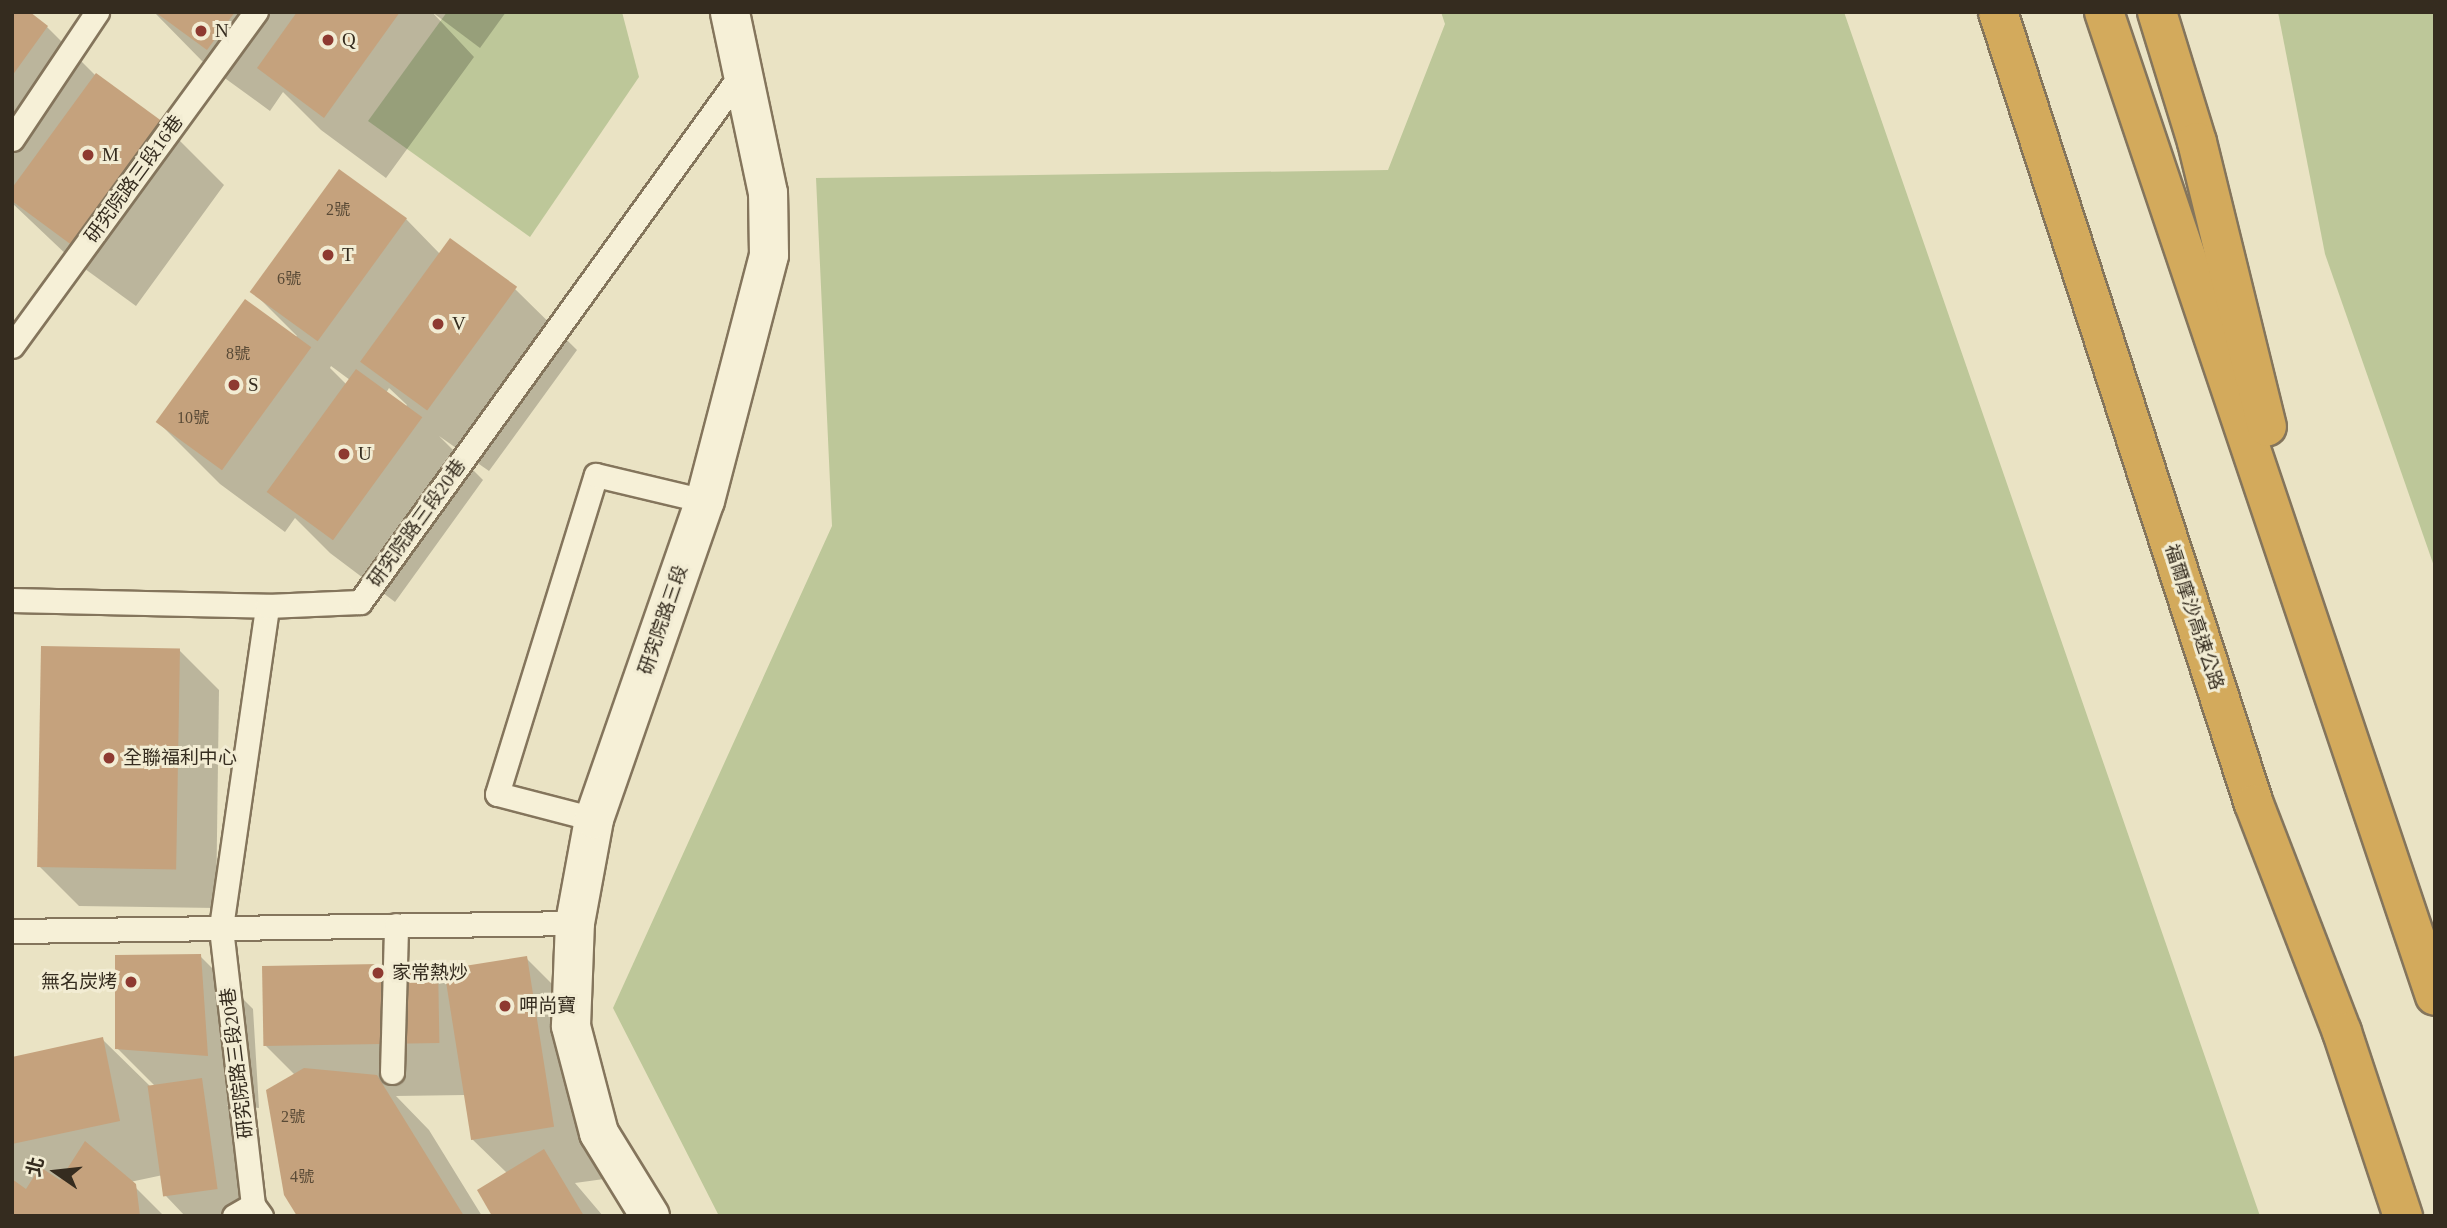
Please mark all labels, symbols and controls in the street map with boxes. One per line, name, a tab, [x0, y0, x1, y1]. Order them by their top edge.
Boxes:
place label: N	[215, 20, 229, 42]
marker: N	[193, 23, 209, 39]
place label: Q	[342, 29, 356, 51]
marker: Q	[320, 32, 336, 48]
street label: 研究院路三段16巷	[80, 111, 188, 247]
place label: M	[102, 144, 119, 166]
marker: M	[80, 147, 96, 163]
house number: 2號	[326, 200, 350, 220]
place label: T	[342, 244, 354, 266]
marker: T	[320, 247, 336, 263]
house number: 6號	[277, 269, 301, 289]
place label: V	[452, 313, 466, 335]
marker: V	[430, 316, 446, 332]
house number: 8號	[226, 344, 250, 364]
place label: S	[248, 374, 259, 396]
marker: S	[226, 377, 242, 393]
house number: 10號	[177, 408, 209, 428]
place label: U	[358, 443, 372, 465]
marker: U	[336, 446, 352, 462]
street label: 研究院路三段20巷	[363, 455, 471, 591]
street label: 福爾摩沙高速公路	[2160, 541, 2228, 693]
street label: 研究院路三段	[634, 562, 692, 678]
place label: 全聯福利中心	[123, 747, 237, 769]
marker: 全聯福利中心	[101, 750, 117, 766]
place label: 家常熱炒	[392, 962, 468, 984]
marker: 家常熱炒	[370, 965, 386, 981]
place label: 無名炭烤	[41, 971, 117, 993]
marker: 無名炭烤	[123, 974, 139, 990]
street label: 研究院路三段20巷	[216, 986, 258, 1140]
place label: 呷尚寶	[519, 995, 576, 1017]
marker: 呷尚寶	[497, 998, 513, 1014]
house number: 2號	[281, 1107, 305, 1127]
north arrow	[21, 1137, 91, 1207]
text: 北	[23, 1155, 48, 1179]
house number: 4號	[290, 1167, 314, 1187]

